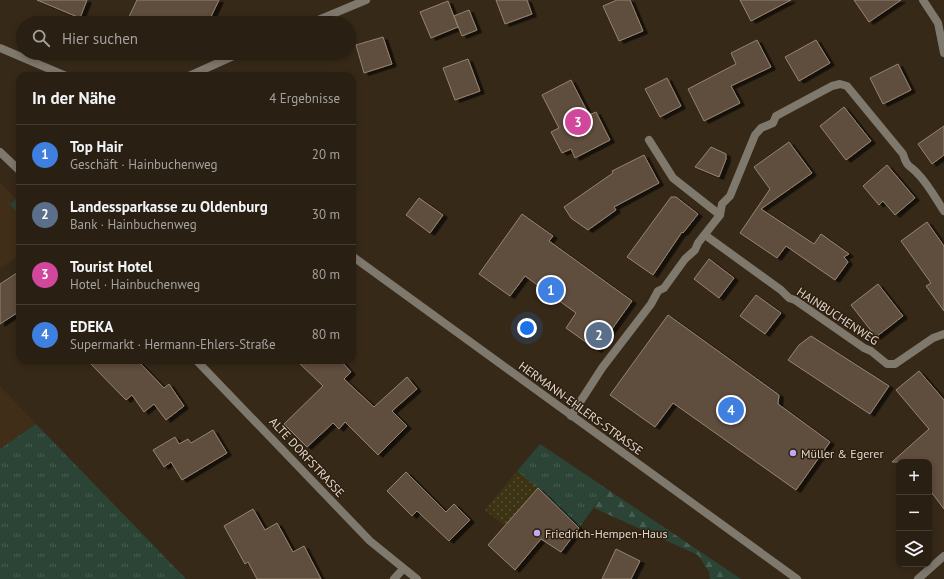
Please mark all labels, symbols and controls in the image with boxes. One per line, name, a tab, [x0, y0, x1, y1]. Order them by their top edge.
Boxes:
search box	[16, 16, 356, 60]
icon: search	[30, 27, 52, 49]
text: Hier suchen	[62, 29, 138, 48]
text: In der Nähe	[32, 87, 116, 109]
text: 4 Ergebnisse	[269, 90, 340, 107]
pin: 3	[565, 107, 591, 137]
text: Top Hair	[70, 137, 123, 156]
text: 1	[41, 146, 49, 163]
text: 20 m	[312, 146, 340, 163]
text: Geschäft · Hainbuchenweg	[70, 156, 218, 173]
text: Landessparkasse zu Oldenburg	[70, 197, 268, 216]
text: 2	[41, 206, 49, 223]
text: 30 m	[312, 206, 340, 223]
text: Bank · Hainbuchenweg	[70, 216, 197, 233]
text: Tourist Hotel	[70, 257, 152, 276]
text: 3	[41, 266, 49, 283]
text: 80 m	[312, 266, 340, 283]
pin: 1	[538, 275, 564, 305]
text: Hotel · Hainbuchenweg	[70, 276, 200, 293]
street label: HAINBUCHENWEG	[794, 284, 882, 348]
text: EDEKA	[70, 317, 113, 336]
your location	[517, 318, 537, 338]
pin: 2	[586, 320, 612, 350]
text: 4	[41, 326, 49, 343]
text: 80 m	[312, 326, 340, 343]
text: Supermarkt · Hermann-Ehlers-Straße	[70, 336, 276, 353]
street label: HERMANN-EHLERS-STRASSE	[516, 358, 646, 458]
pin: 4	[718, 395, 744, 425]
street label: ALTE DORFSTRASSE	[266, 414, 348, 500]
place label: Müller & Egerer	[801, 446, 884, 461]
marker: Müller & Egerer	[788, 448, 798, 458]
map controls	[896, 459, 932, 567]
button: +	[896, 459, 932, 495]
button: −	[896, 495, 932, 531]
place label: Friedrich-Hempen-Haus	[545, 526, 668, 541]
marker: Friedrich-Hempen-Haus	[532, 528, 542, 538]
button: layers	[896, 531, 932, 567]

